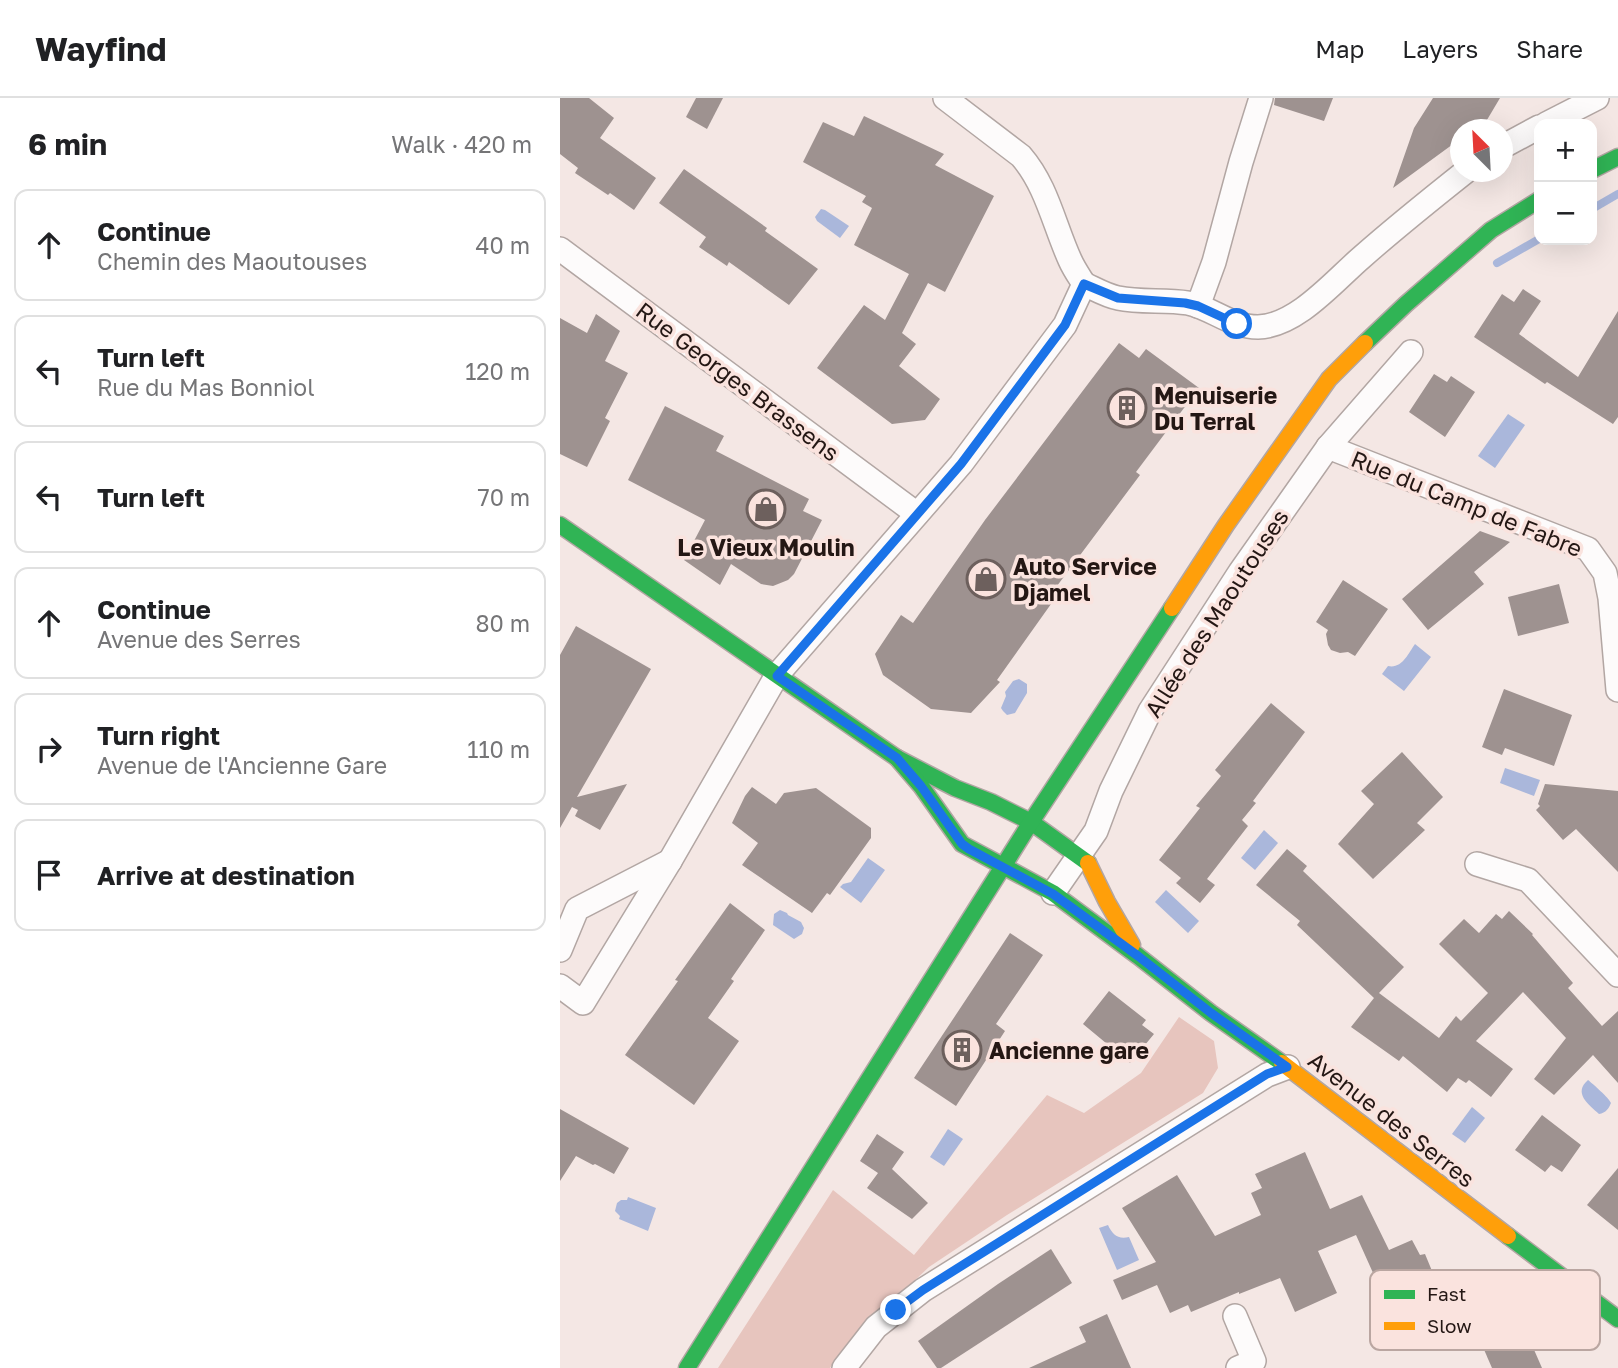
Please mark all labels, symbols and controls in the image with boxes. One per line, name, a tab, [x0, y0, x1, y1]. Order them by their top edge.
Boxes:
text: Wayfind	[35, 29, 166, 68]
text: Map	[1315, 34, 1364, 63]
text: Layers	[1402, 34, 1478, 63]
text: Share	[1516, 34, 1583, 63]
north arrow	[1450, 119, 1513, 182]
map controls	[1534, 119, 1597, 245]
button: +	[1534, 119, 1597, 182]
text: 6 min	[28, 126, 107, 162]
text: Walk · 420 m	[391, 130, 532, 158]
button: −	[1534, 182, 1597, 245]
text: Continue	[97, 216, 211, 247]
icon: ahead	[30, 226, 68, 264]
text: 40 m	[476, 231, 530, 259]
text: Chemin des Maoutouses	[97, 247, 367, 275]
street label: Rue Georges Brassens	[631, 296, 845, 466]
route start	[1221, 308, 1252, 339]
text: Turn left	[97, 342, 205, 373]
icon: left	[30, 352, 68, 390]
text: 120 m	[465, 357, 530, 385]
text: Rue du Mas Bonniol	[97, 373, 315, 401]
place label: Menuiserie Du Terral	[1154, 381, 1277, 435]
building icon: Menuiserie Du Terral	[1106, 387, 1148, 429]
street label: Rue du Camp de Fabre	[1347, 444, 1587, 562]
icon: left	[30, 478, 68, 516]
text: Turn left	[97, 482, 205, 513]
text: 70 m	[477, 483, 530, 511]
shop icon: Le Vieux Moulin	[745, 488, 787, 530]
street label: Allée des Maoutouses	[1138, 504, 1294, 722]
place label: Le Vieux Moulin	[677, 533, 855, 561]
place label: Auto Service Djamel	[1013, 552, 1157, 606]
shop icon: Auto Service Djamel	[965, 558, 1007, 600]
text: Continue	[97, 594, 211, 625]
icon: ahead	[30, 604, 68, 642]
text: 80 m	[476, 609, 530, 637]
text: Avenue des Serres	[97, 625, 301, 653]
text: Turn right	[97, 720, 220, 751]
icon: right	[30, 730, 68, 768]
text: 110 m	[467, 735, 530, 763]
text: Avenue de l'Ancienne Gare	[97, 751, 387, 779]
icon: arrive	[30, 856, 68, 894]
text: Arrive at destination	[97, 860, 355, 891]
building icon: Ancienne gare	[941, 1029, 983, 1071]
place label: Ancienne gare	[989, 1036, 1149, 1064]
street label: Avenue des Serres	[1303, 1045, 1481, 1193]
legend	[1370, 1270, 1600, 1350]
text: Fast	[1427, 1282, 1466, 1305]
route end	[880, 1294, 911, 1325]
text: Slow	[1427, 1314, 1472, 1337]

